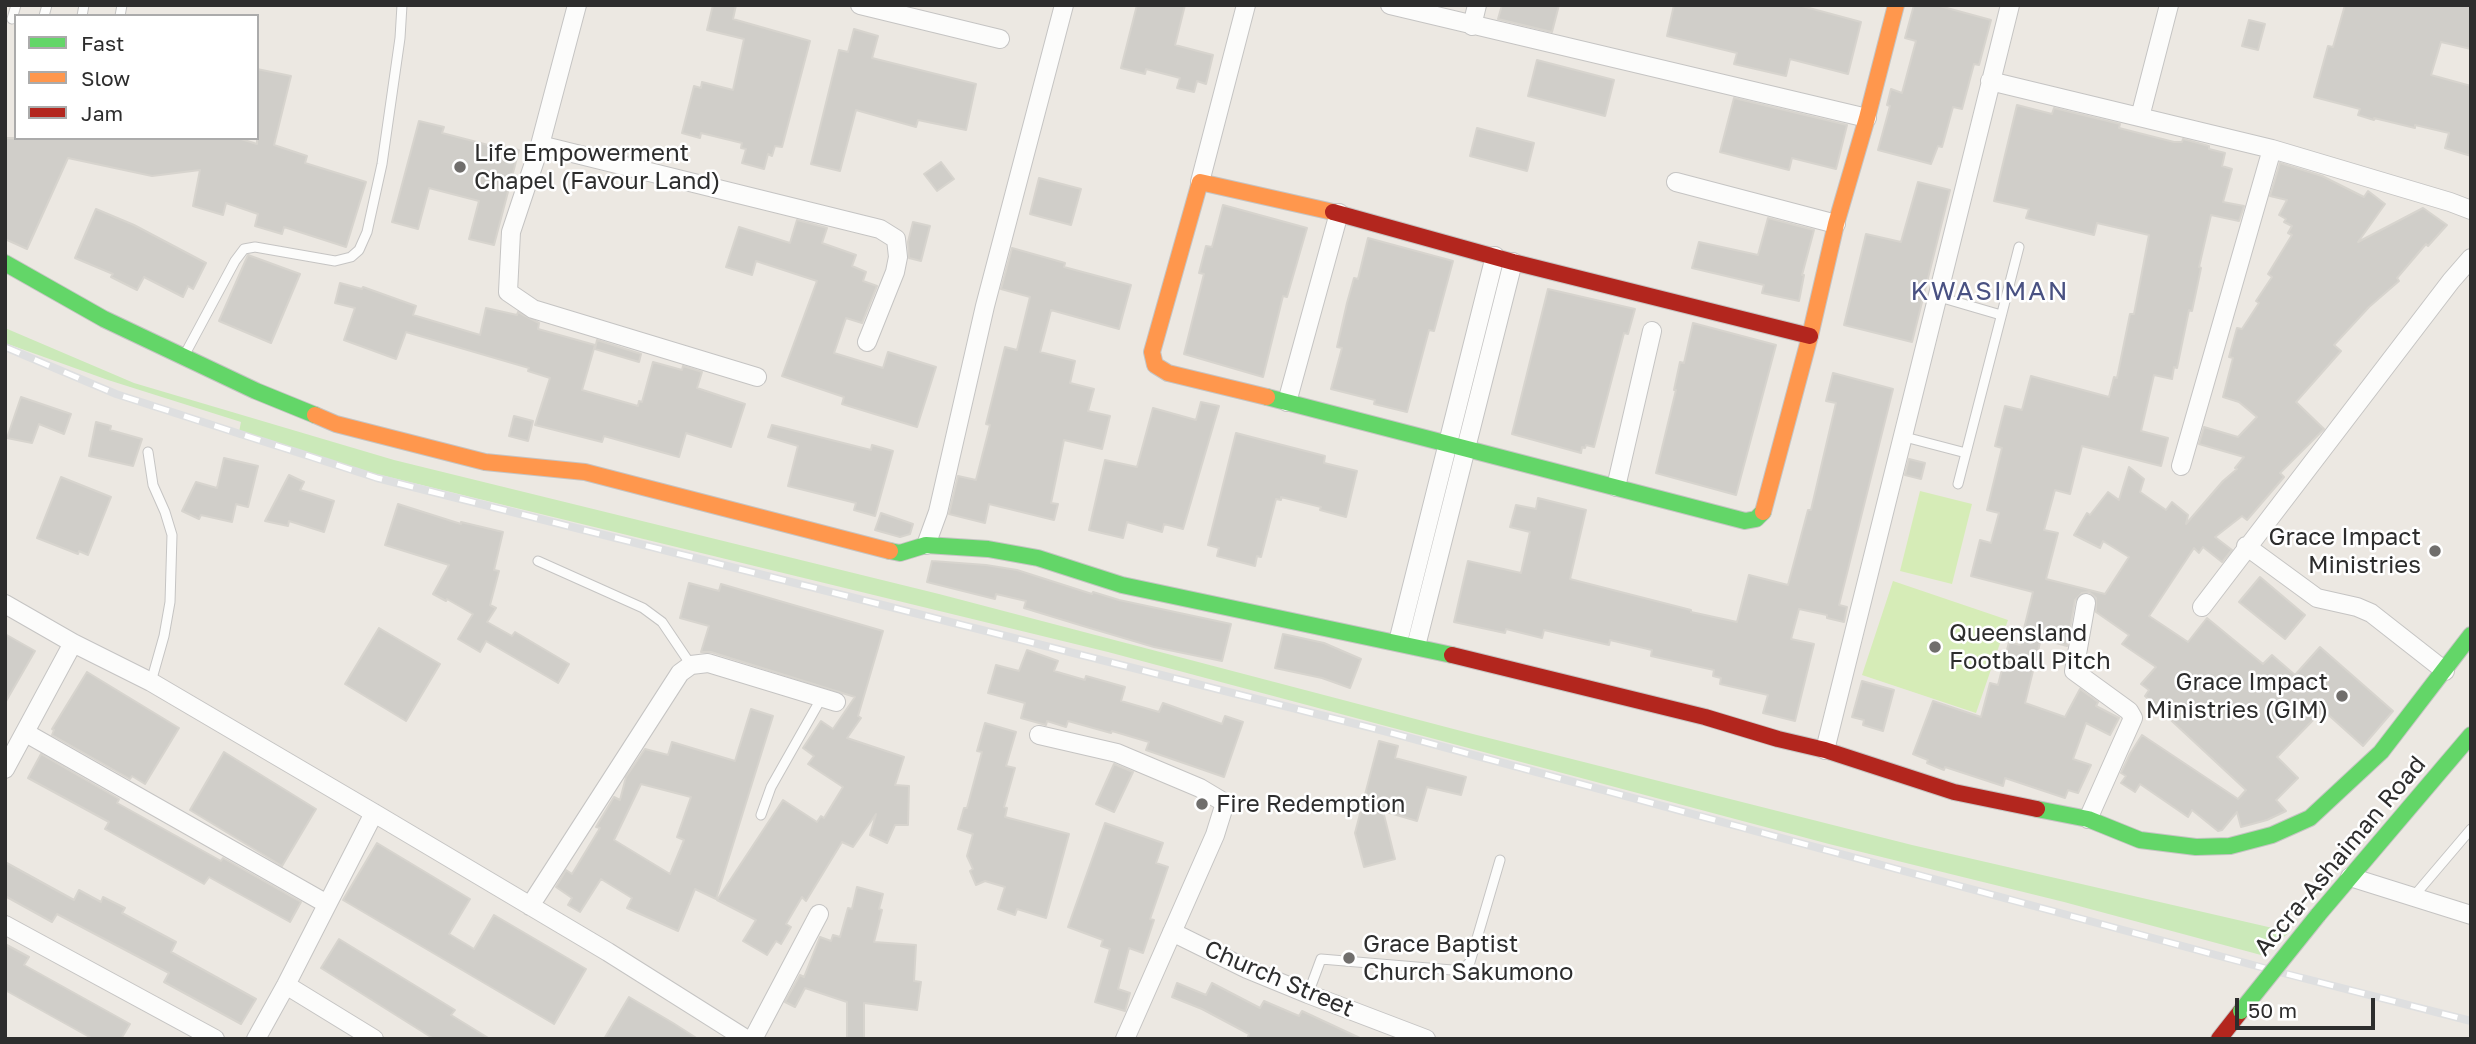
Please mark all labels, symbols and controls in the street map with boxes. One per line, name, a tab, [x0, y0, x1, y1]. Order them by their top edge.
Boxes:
legend	[14, 14, 259, 140]
text: Fast	[81, 30, 124, 56]
text: Slow	[81, 65, 130, 91]
text: Jam	[81, 100, 123, 126]
place label: Life Empowerment Chapel (Favour Land)	[474, 139, 720, 195]
marker: Life Empowerment Chapel (Favour Land)	[452, 159, 468, 175]
district label: KWASIMAN	[1911, 276, 2069, 308]
place label: Grace Impact Ministries	[2269, 523, 2421, 579]
marker: Grace Impact Ministries	[2427, 543, 2443, 559]
place label: Queensland Football Pitch	[1949, 619, 2111, 675]
marker: Queensland Football Pitch	[1927, 639, 1943, 655]
place label: Grace Impact Ministries (GIM)	[2146, 668, 2328, 724]
marker: Grace Impact Ministries (GIM)	[2334, 688, 2350, 704]
street label: Accra-Ashaiman Road	[2248, 750, 2432, 962]
place label: Fire Redemption	[1216, 790, 1406, 818]
marker: Fire Redemption	[1194, 796, 1210, 812]
place label: Grace Baptist Church Sakumono	[1363, 930, 1573, 986]
street label: Church Street	[1200, 935, 1358, 1023]
marker: Grace Baptist Church Sakumono	[1341, 950, 1357, 966]
scale bar	[2238, 984, 2378, 1028]
text: 50 m	[2248, 997, 2297, 1023]

